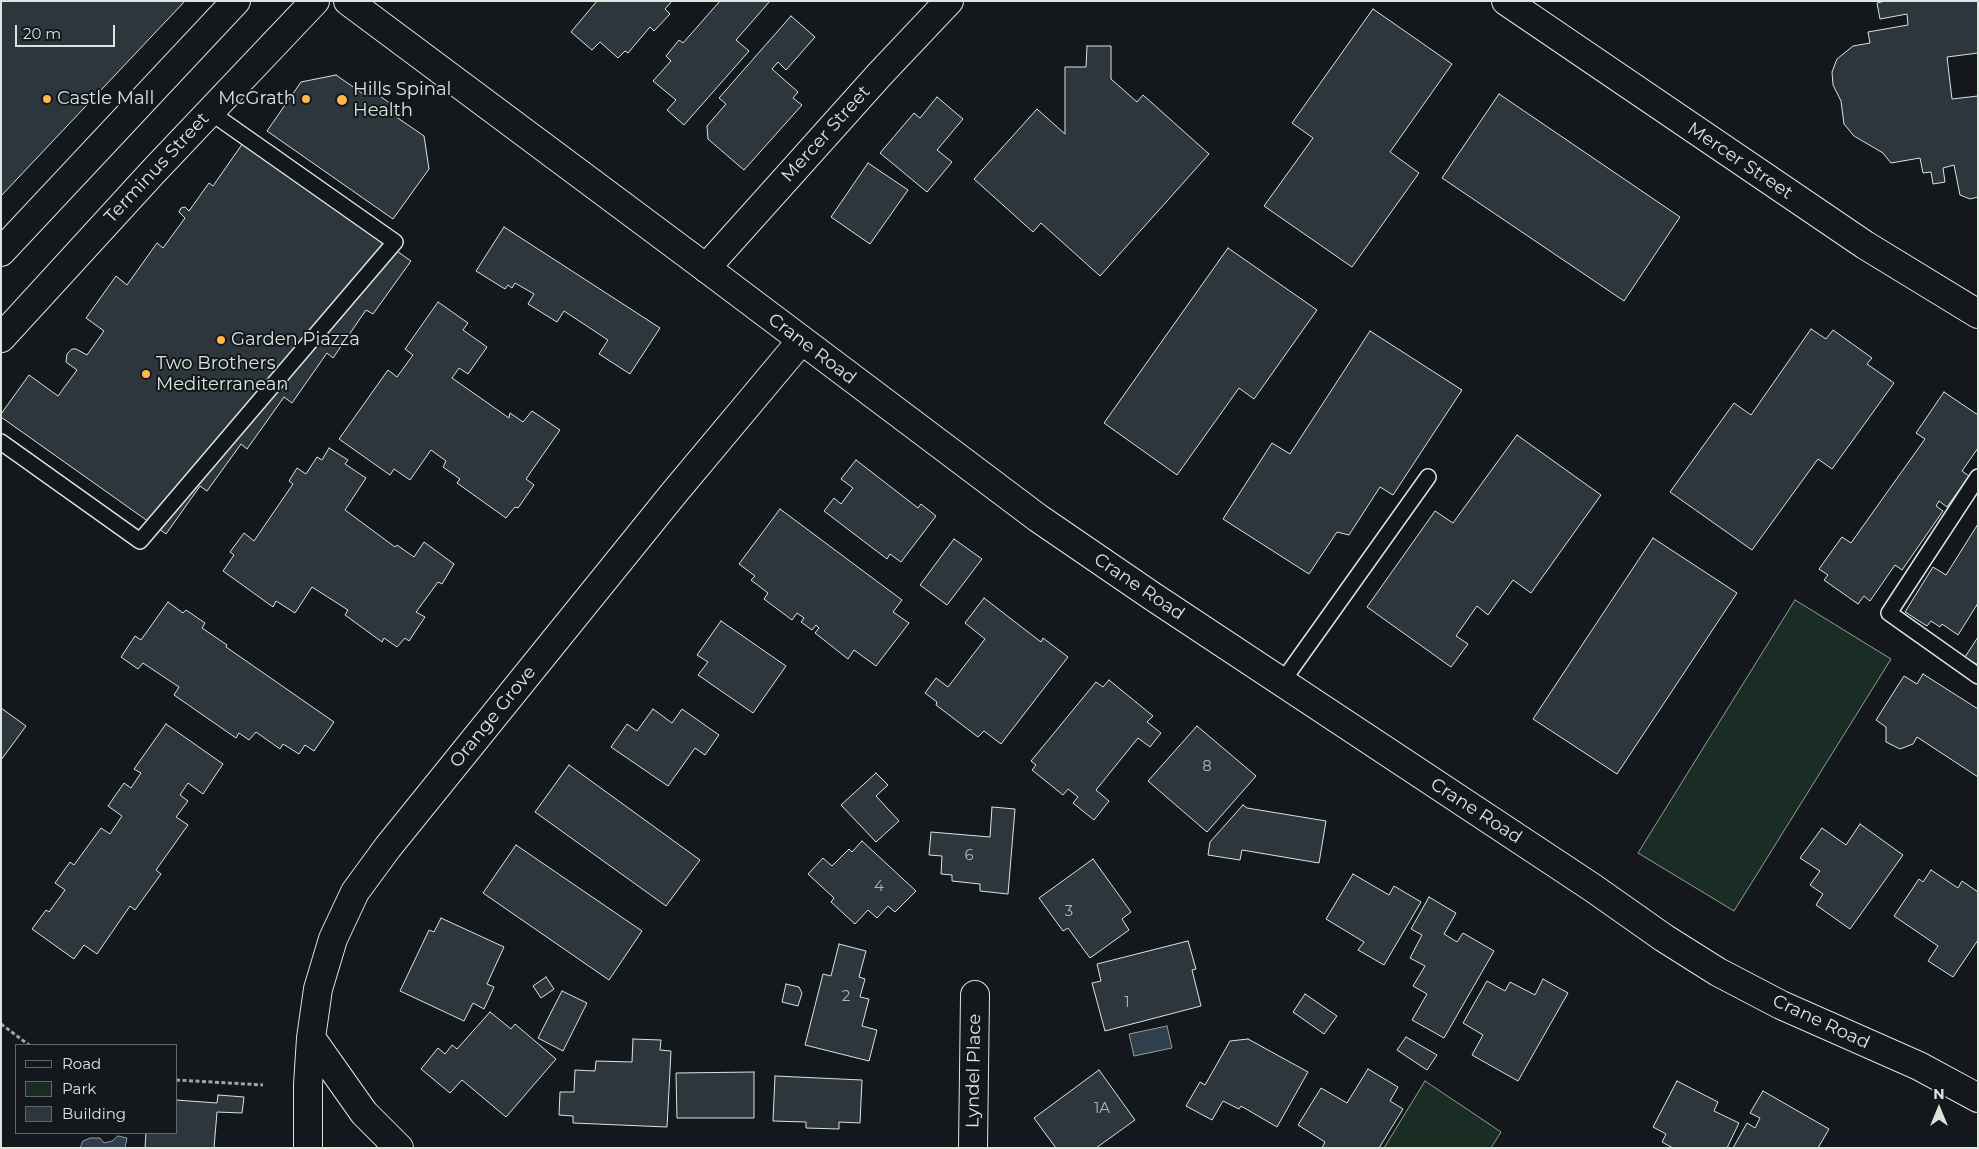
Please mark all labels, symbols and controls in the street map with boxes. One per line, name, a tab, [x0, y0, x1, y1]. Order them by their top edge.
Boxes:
scale bar	[18, 15, 118, 47]
text: 20 m	[23, 24, 61, 43]
place label: Hills Spinal Health	[353, 79, 451, 122]
street label: Mercer Street	[777, 81, 875, 187]
place label: Castle Mall	[57, 88, 154, 110]
place label: McGrath	[218, 88, 296, 110]
marker: Castle Mall	[41, 93, 53, 105]
marker: McGrath	[300, 93, 312, 105]
marker: Hills Spinal Health	[335, 93, 349, 107]
street label: Terminus Street	[100, 108, 214, 228]
street label: Mercer Street	[1683, 118, 1797, 204]
street label: Crane Road	[764, 309, 860, 389]
place label: Garden Piazza	[231, 329, 360, 351]
marker: Garden Piazza	[215, 334, 227, 346]
place label: Two Brothers Mediterranean	[156, 353, 289, 396]
marker: Two Brothers Mediterranean	[140, 368, 152, 380]
street label: Crane Road	[1090, 549, 1188, 625]
street label: Orange Grove	[445, 662, 541, 772]
house number: 8	[1202, 758, 1212, 776]
street label: Crane Road	[1426, 773, 1526, 849]
house number: 6	[964, 847, 974, 865]
house number: 4	[874, 878, 884, 896]
house number: 3	[1065, 903, 1073, 921]
house number: 2	[842, 988, 850, 1006]
street label: Crane Road	[1769, 990, 1873, 1054]
house number: 1	[1124, 994, 1130, 1012]
street label: Lyndel Place	[962, 1014, 986, 1128]
legend	[15, 1044, 178, 1134]
text: Road	[62, 1054, 101, 1073]
text: Park	[62, 1079, 96, 1098]
north arrow	[1914, 1084, 1964, 1134]
text: N	[1933, 1085, 1945, 1103]
house number: 1A	[1094, 1100, 1110, 1118]
text: Building	[62, 1104, 126, 1123]

